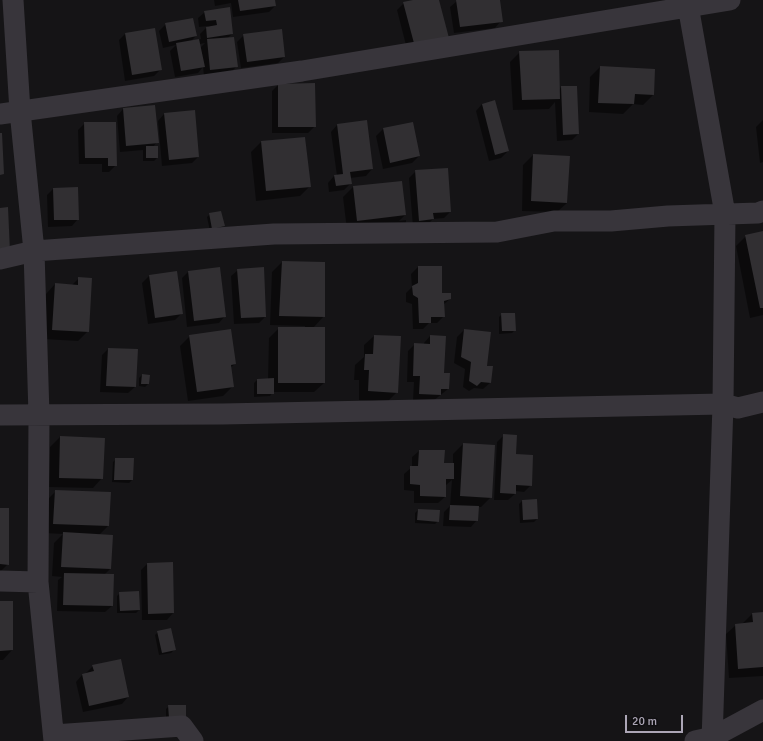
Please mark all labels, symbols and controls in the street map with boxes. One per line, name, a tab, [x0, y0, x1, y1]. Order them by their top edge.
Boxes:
scale bar	[627, 707, 685, 733]
text: 20 m	[632, 714, 657, 729]

